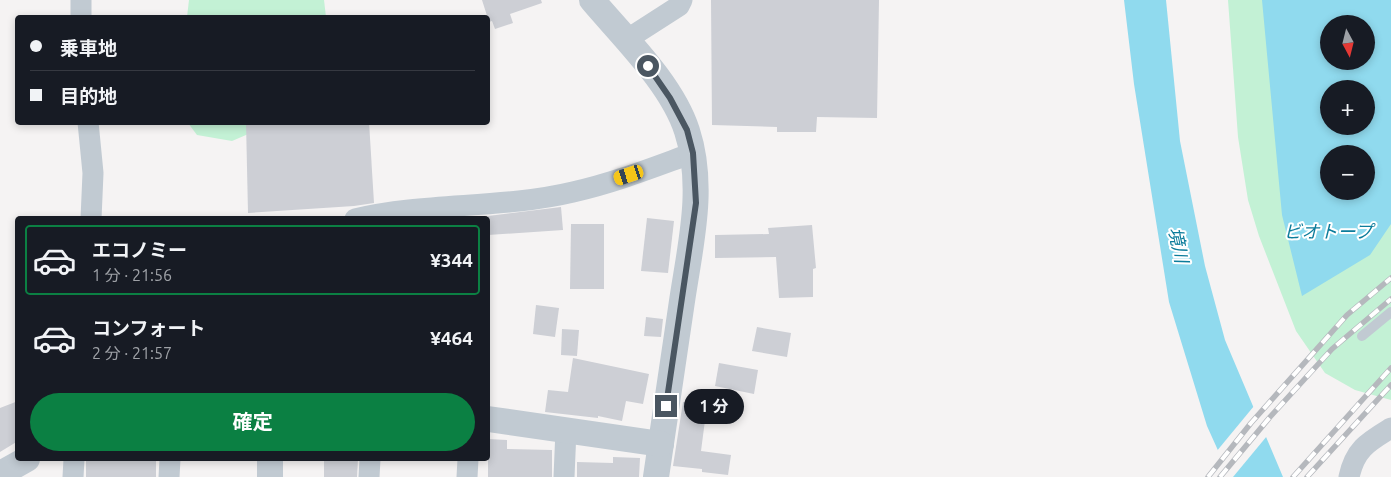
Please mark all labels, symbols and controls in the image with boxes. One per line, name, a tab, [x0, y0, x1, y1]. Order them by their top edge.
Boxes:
north arrow	[1320, 15, 1375, 70]
map controls	[1320, 15, 1375, 200]
text: 乗車地	[60, 37, 117, 59]
route start	[637, 55, 659, 77]
button: +	[1320, 80, 1375, 135]
text: 目的地	[60, 85, 117, 107]
button: −	[1320, 145, 1375, 200]
car	[612, 163, 645, 187]
water label: ビオトープ	[1284, 221, 1376, 241]
water label: 境川	[1165, 225, 1193, 266]
icon: car	[32, 238, 77, 283]
text: エコノミー	[92, 239, 187, 261]
text: ¥344	[430, 249, 473, 271]
text: 1 分 · 21:56	[92, 266, 172, 284]
icon: car	[32, 316, 77, 361]
text: コンフォート	[92, 317, 205, 339]
text: ¥464	[430, 327, 473, 349]
text: 2 分 · 21:57	[92, 344, 172, 362]
callout: 1 分	[684, 388, 744, 424]
button: 確定	[30, 393, 475, 451]
route end	[655, 395, 677, 417]
text: 1 分	[700, 397, 728, 415]

